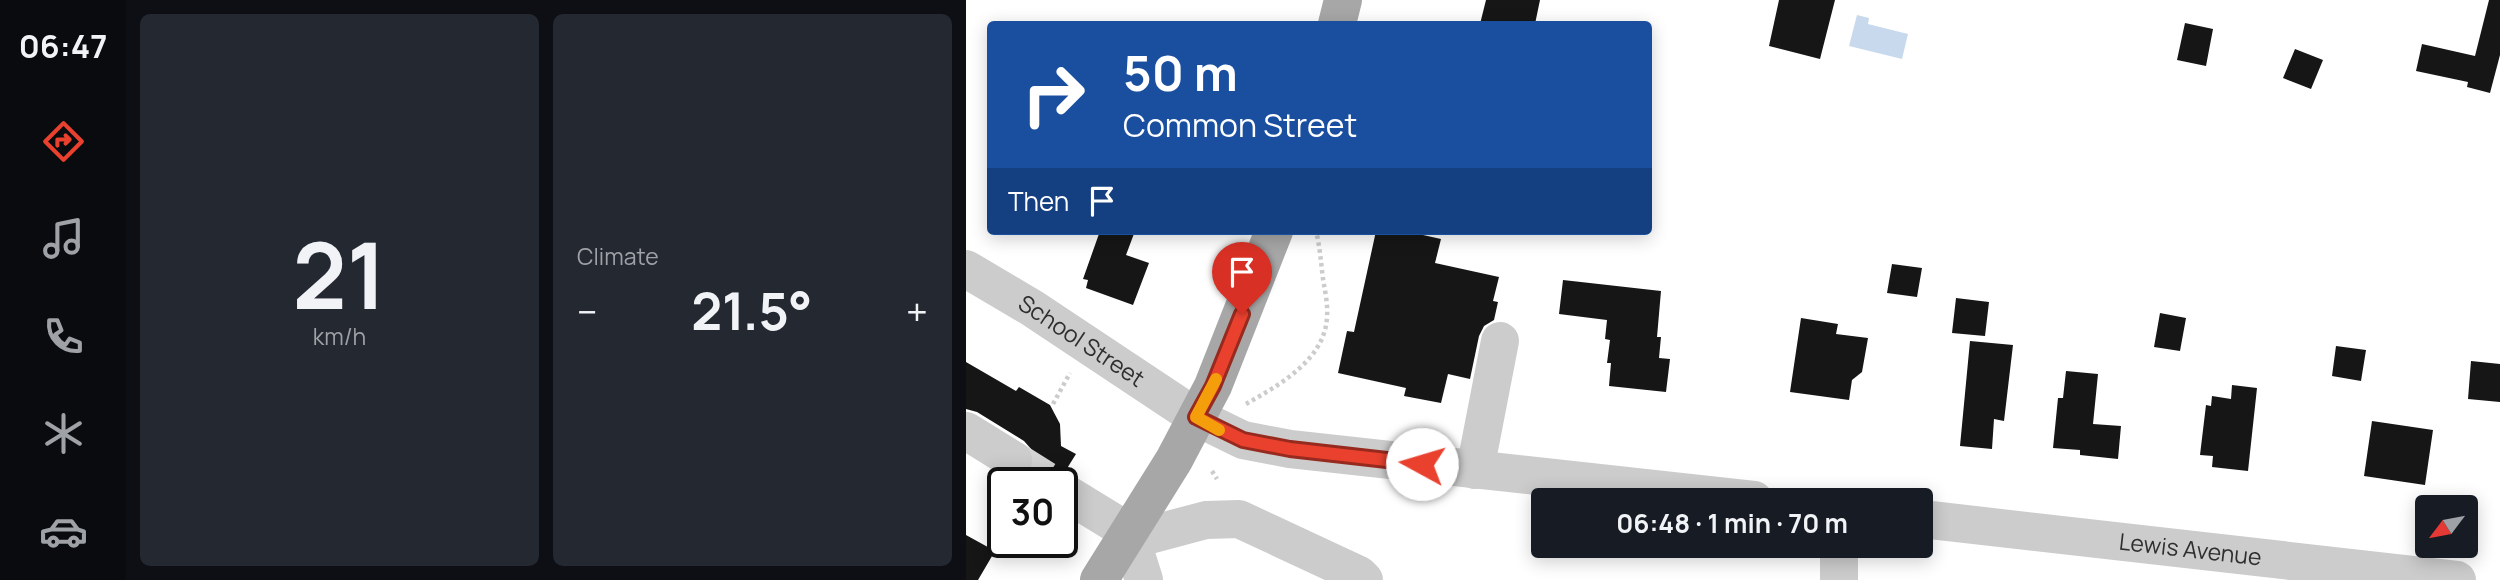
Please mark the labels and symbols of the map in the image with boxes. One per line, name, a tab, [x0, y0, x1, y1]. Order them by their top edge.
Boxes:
pin	[1212, 242, 1272, 314]
street label: School Street	[1013, 287, 1151, 394]
position arrow	[1385, 427, 1459, 501]
speed limit sign: 30	[987, 467, 1078, 558]
north arrow	[2415, 495, 2478, 558]
street label: Lewis Avenue	[2117, 525, 2263, 573]

